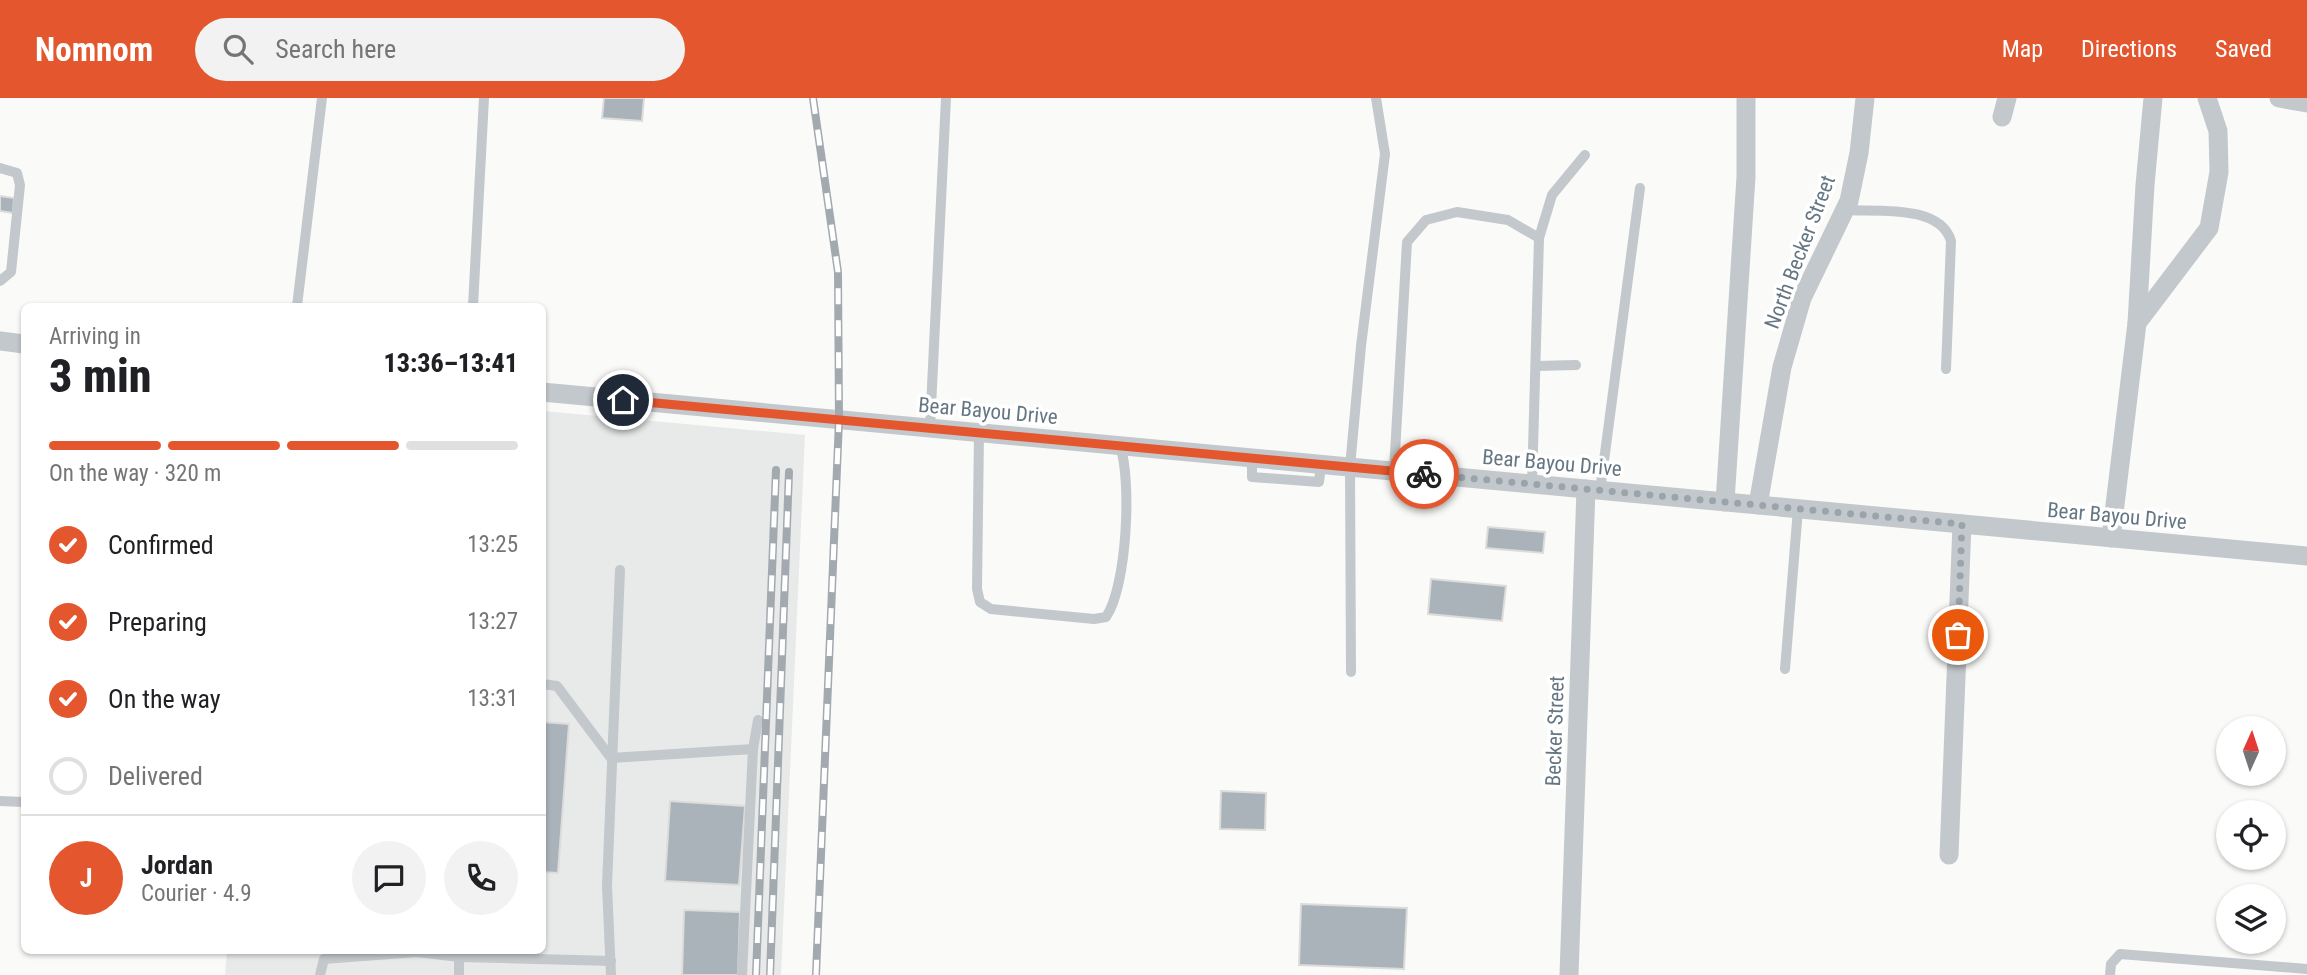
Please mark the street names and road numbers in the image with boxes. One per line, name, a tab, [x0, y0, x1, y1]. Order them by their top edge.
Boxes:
street label: North Becker Street	[1760, 172, 1840, 332]
street label: Bear Bayou Drive	[917, 393, 1059, 429]
street label: Bear Bayou Drive	[1481, 445, 1623, 481]
street label: Bear Bayou Drive	[2046, 498, 2188, 534]
street label: Becker Street	[1541, 675, 1569, 787]

